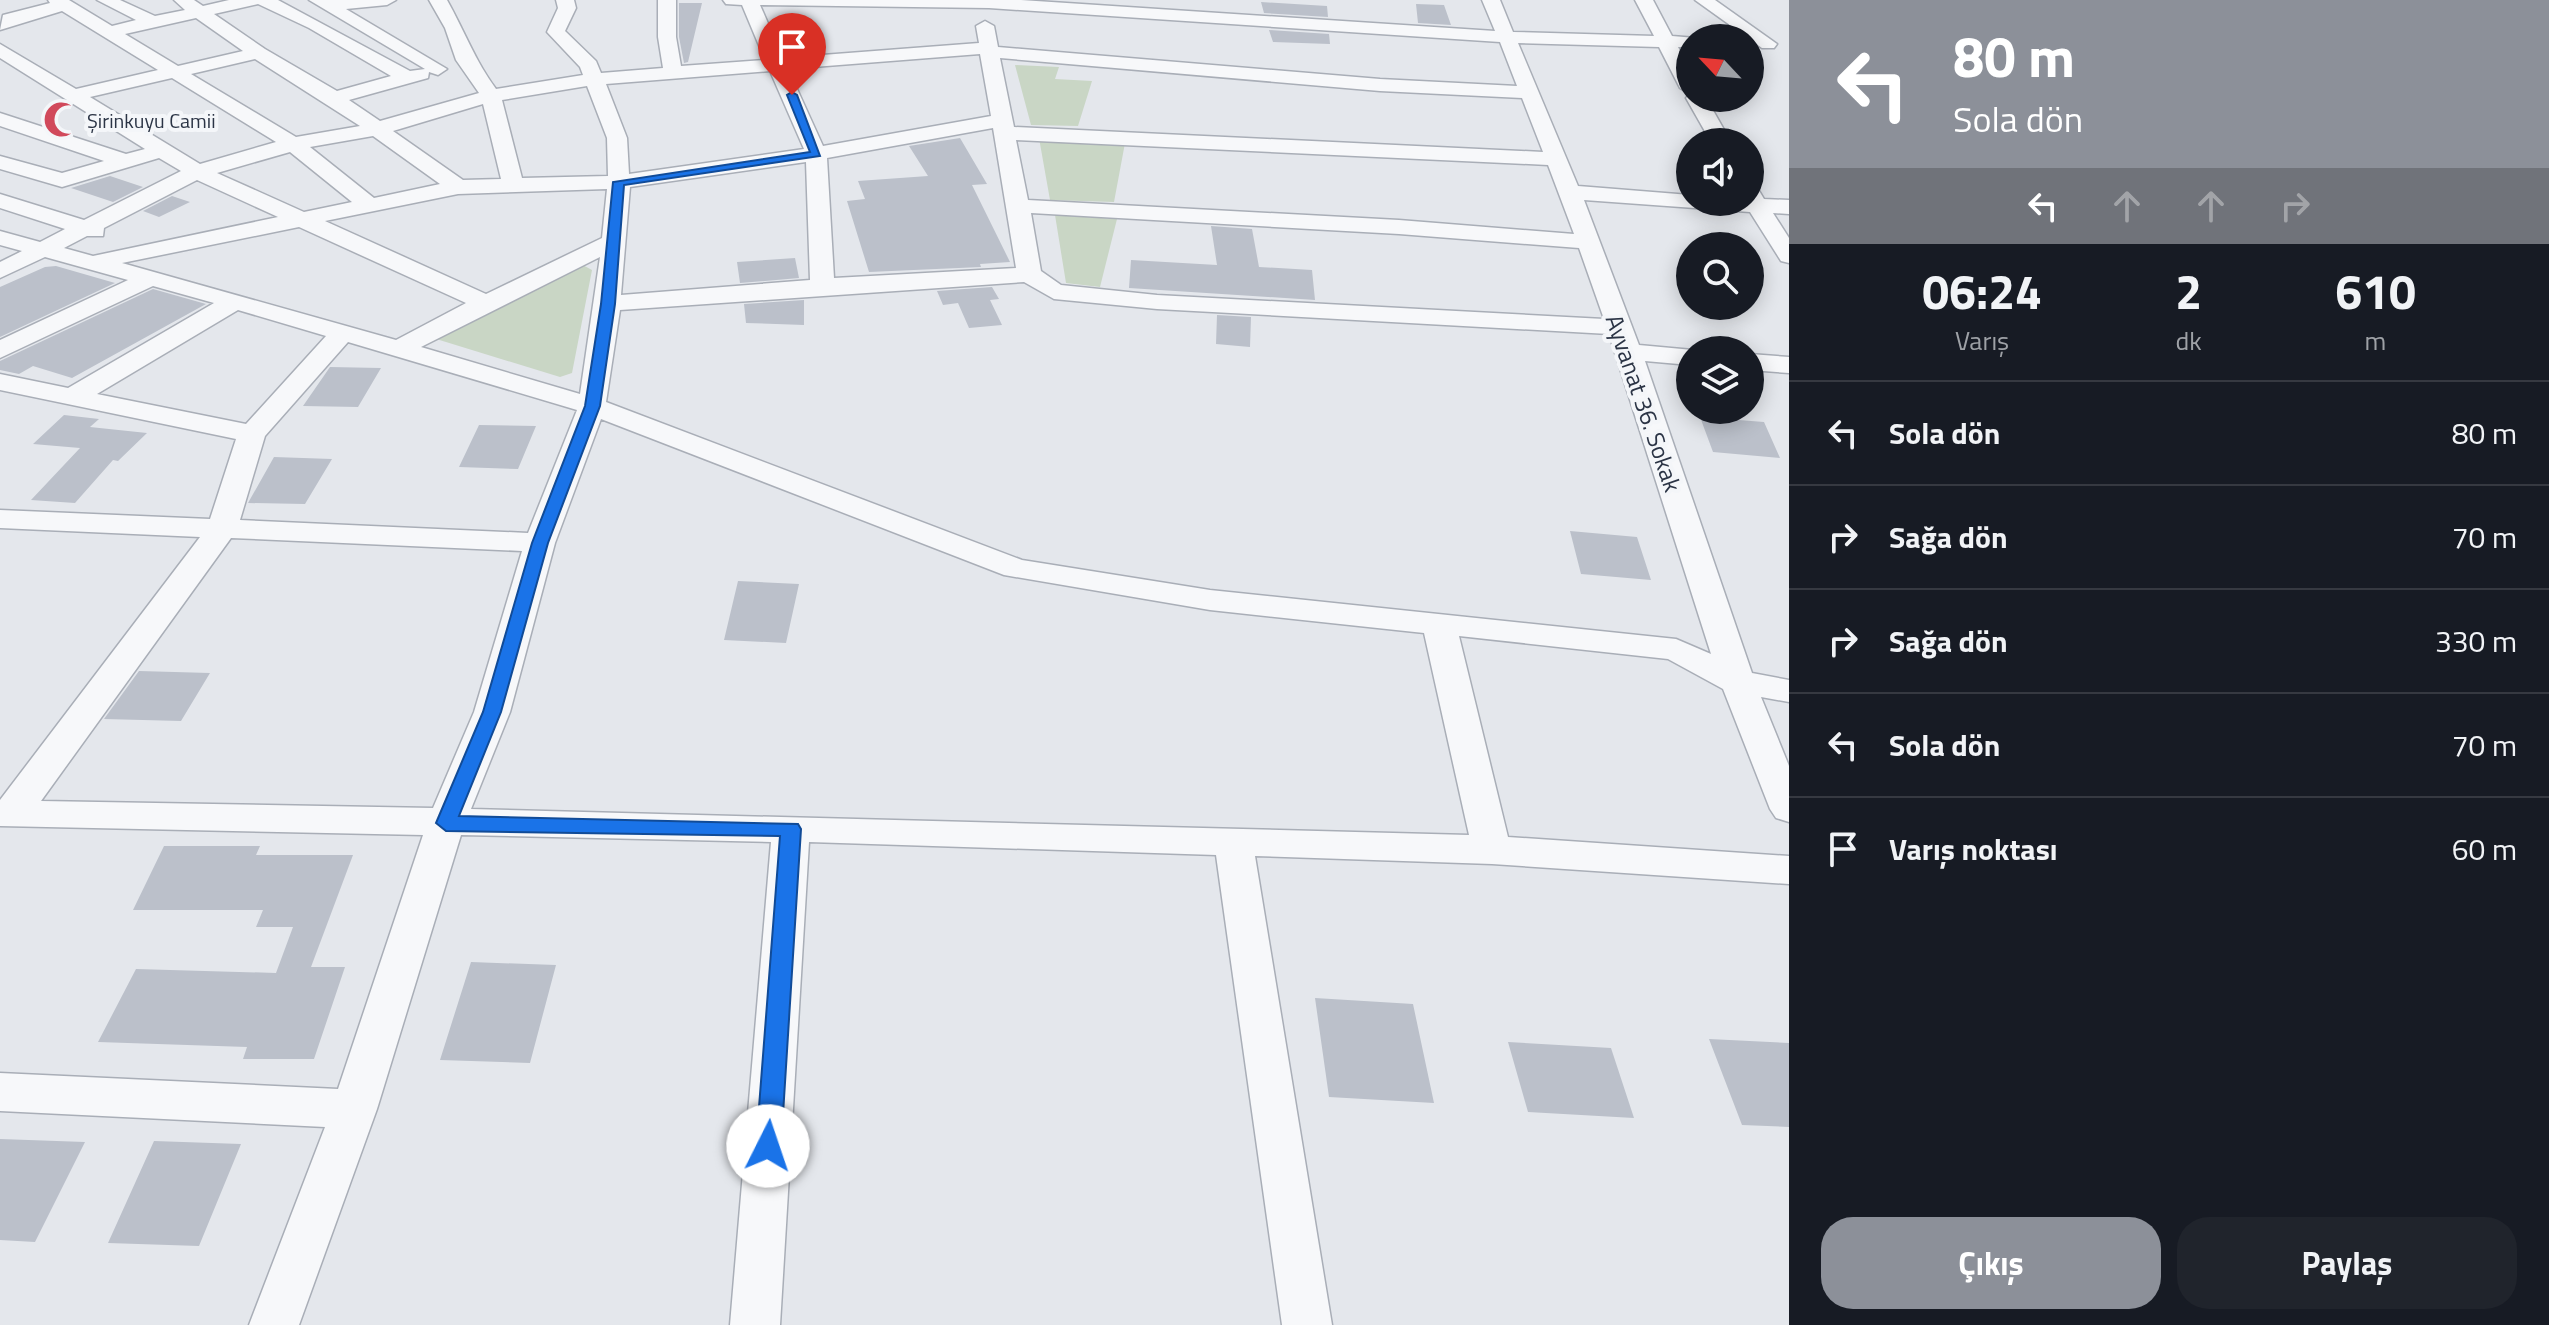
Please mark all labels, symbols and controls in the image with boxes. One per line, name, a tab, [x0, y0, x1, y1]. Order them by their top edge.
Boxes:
pin	[758, 13, 826, 95]
text: 80 m	[1953, 14, 2075, 99]
north arrow	[1676, 24, 1764, 112]
map controls	[1676, 24, 1764, 424]
icon: arrive	[770, 25, 814, 69]
icon: left	[1821, 32, 1925, 136]
text: Sola dön	[1953, 91, 2083, 146]
mosque icon: Şirinkuyu Camii	[42, 101, 80, 139]
place label: Şirinkuyu Camii	[87, 105, 216, 136]
button: sound	[1676, 128, 1764, 216]
icon: left	[2021, 184, 2065, 228]
icon: ahead	[2105, 184, 2149, 228]
icon: ahead	[2189, 184, 2233, 228]
icon: right	[2273, 184, 2317, 228]
button: search	[1676, 232, 1764, 320]
text: 06:24	[1922, 255, 2042, 328]
text: 2	[2175, 255, 2202, 328]
text: 610	[2335, 255, 2416, 328]
street label: Ayvanat 36. Sokak	[1597, 309, 1691, 497]
text: Varış	[1955, 321, 2009, 360]
text: dk	[2175, 321, 2202, 360]
text: m	[2365, 321, 2386, 360]
button: layers	[1676, 336, 1764, 424]
text: Sola dön	[1889, 410, 2000, 456]
text: 80 m	[2452, 410, 2517, 456]
icon: left	[1821, 411, 1865, 455]
text: Sağa dön	[1889, 514, 2008, 560]
text: 70 m	[2452, 514, 2517, 560]
icon: right	[1821, 515, 1865, 559]
text: Sağa dön	[1889, 618, 2008, 664]
text: 330 m	[2435, 618, 2517, 664]
icon: right	[1821, 619, 1865, 663]
text: Sola dön	[1889, 722, 2000, 768]
text: 70 m	[2452, 722, 2517, 768]
icon: left	[1821, 723, 1865, 767]
text: Varış noktası	[1889, 826, 2058, 872]
text: 60 m	[2452, 826, 2517, 872]
icon: arrive	[1821, 827, 1865, 871]
position arrow	[726, 1104, 810, 1188]
button: Çıkış	[1821, 1217, 2161, 1309]
button: Paylaş	[2177, 1217, 2517, 1309]

